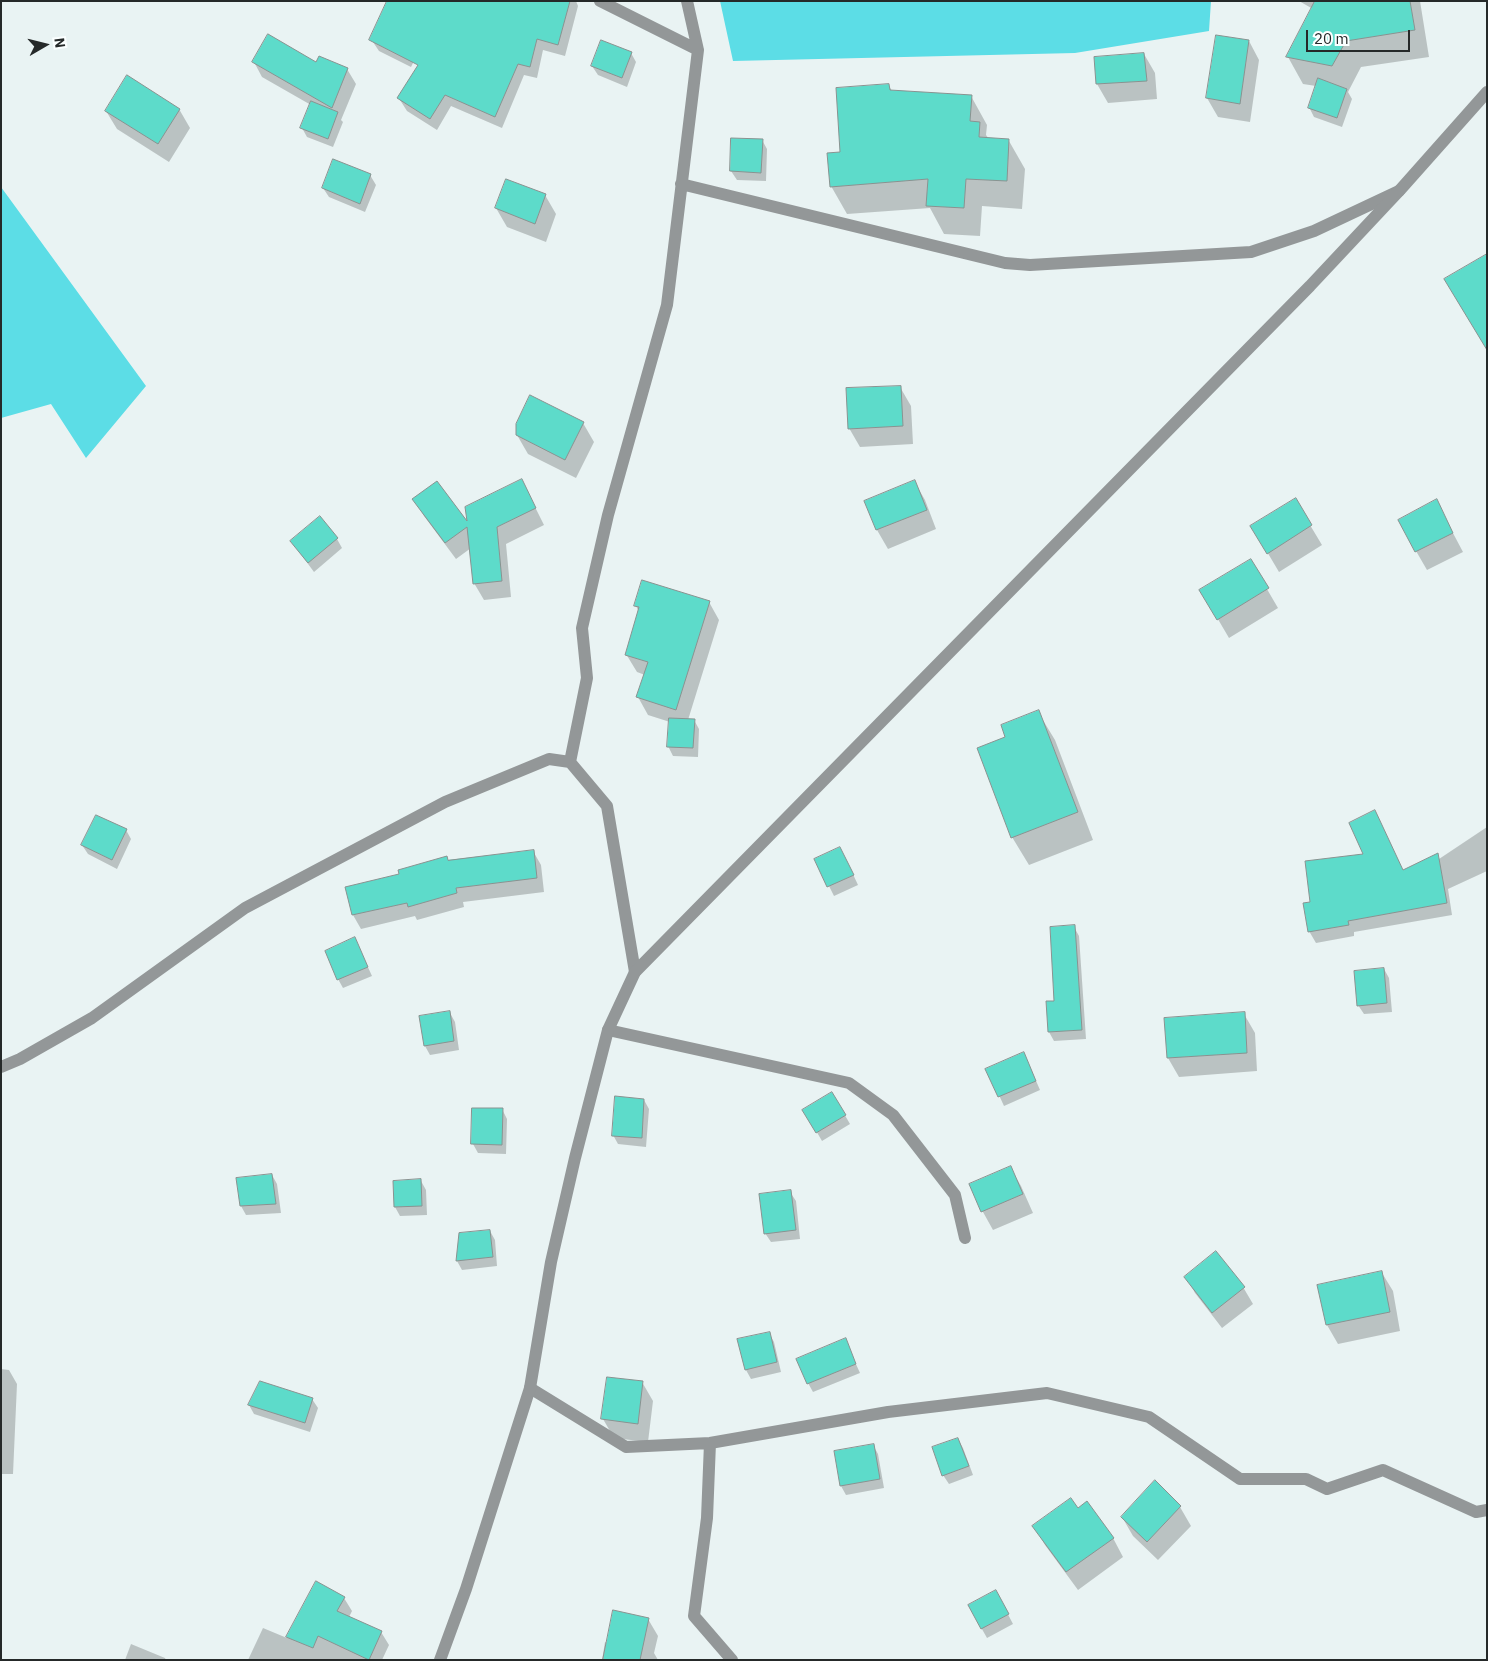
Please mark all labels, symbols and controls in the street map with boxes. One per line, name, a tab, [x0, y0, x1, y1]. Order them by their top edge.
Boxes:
north arrow	[20, 20, 70, 70]
scale bar	[1308, 20, 1412, 52]
text: 20 m	[1314, 29, 1349, 48]
text: N	[50, 37, 69, 49]

